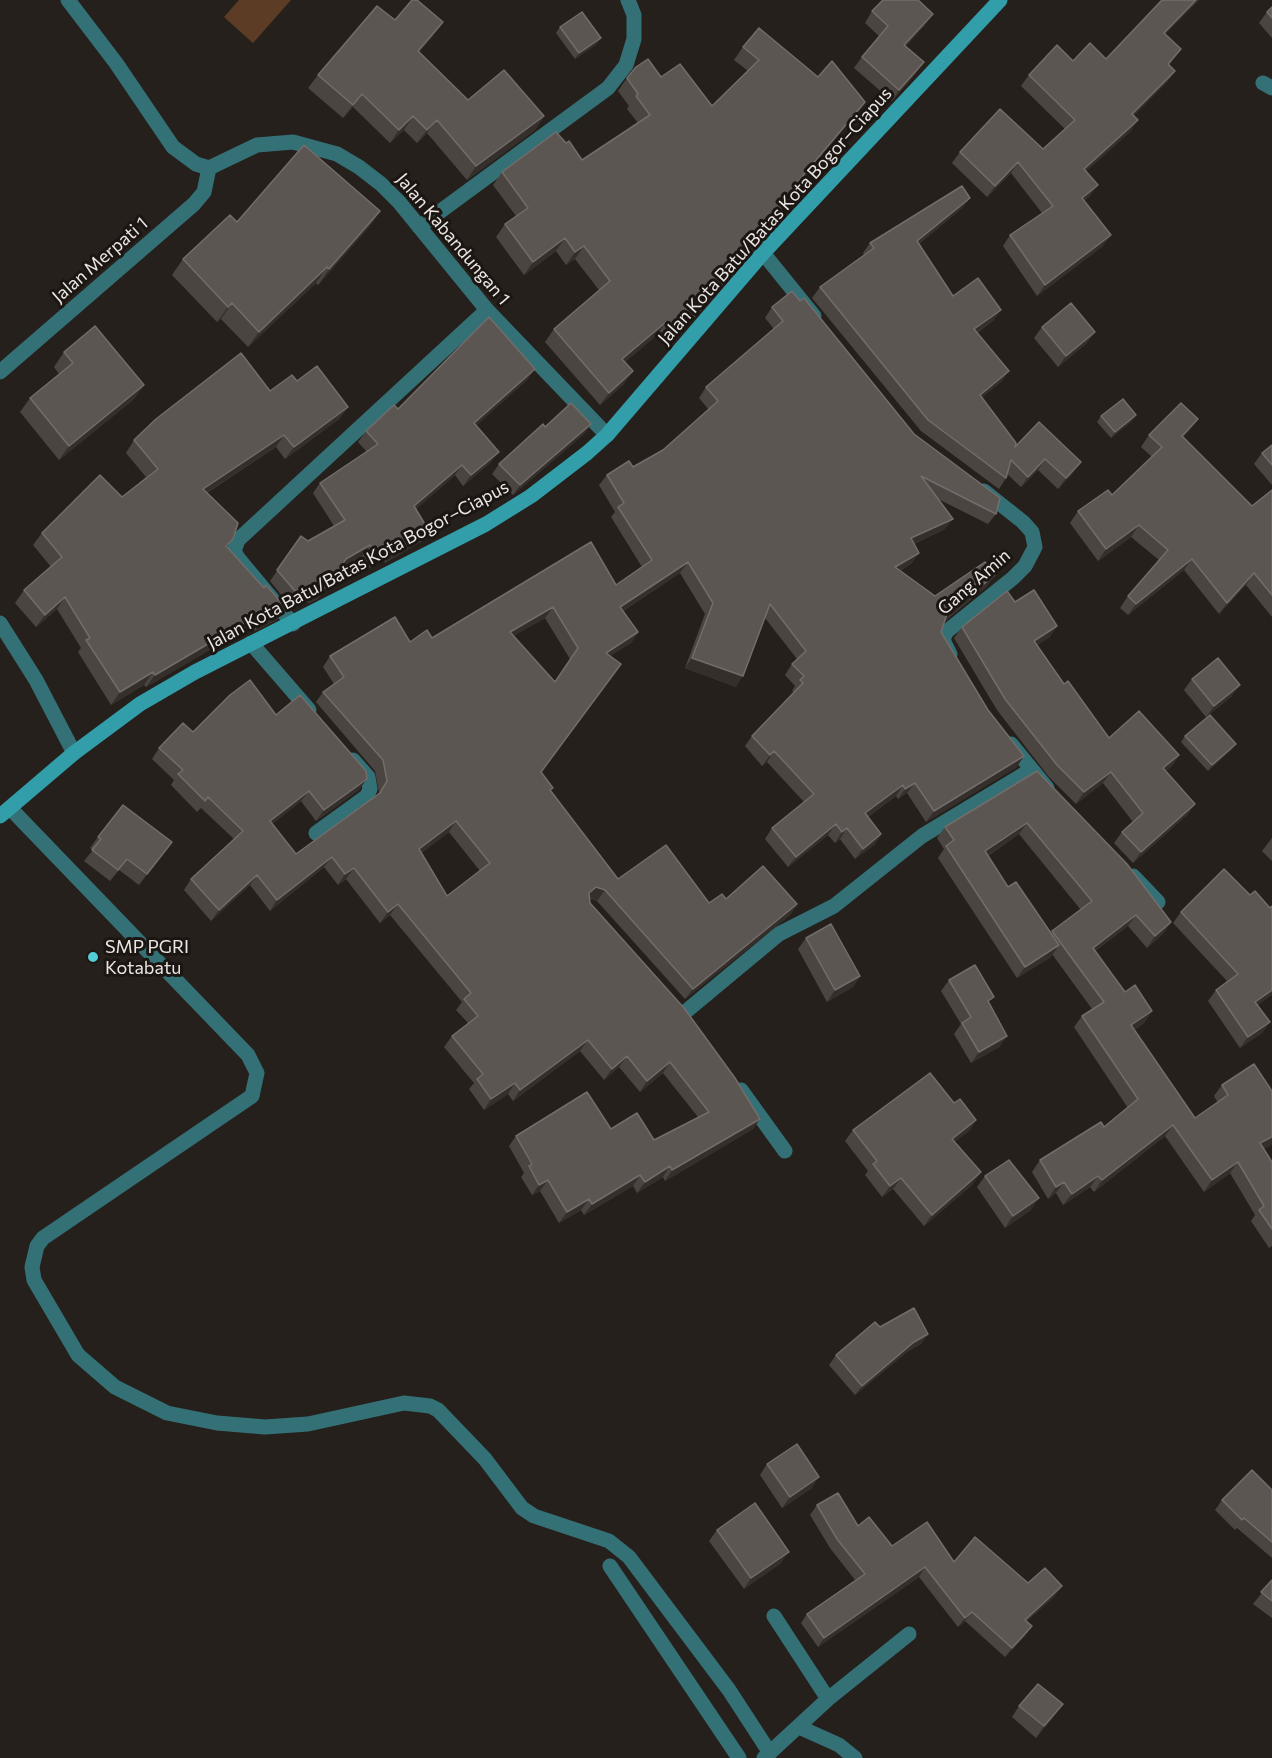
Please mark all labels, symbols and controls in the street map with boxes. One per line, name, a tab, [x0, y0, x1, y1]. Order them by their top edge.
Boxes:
street label: Jalan Kota Batu/Batas Kota Bogor–Ciapus	[654, 83, 896, 349]
street label: Jalan Kabandungan 1	[392, 169, 514, 309]
street label: Jalan Merpati 1	[48, 213, 152, 307]
street label: Jalan Kota Batu/Batas Kota Bogor–Ciapus	[203, 476, 513, 654]
street label: Gang Amin	[933, 545, 1015, 619]
place label: SMP PGRI Kotabatu	[105, 936, 189, 978]
marker: SMP PGRI Kotabatu	[86, 950, 100, 964]

